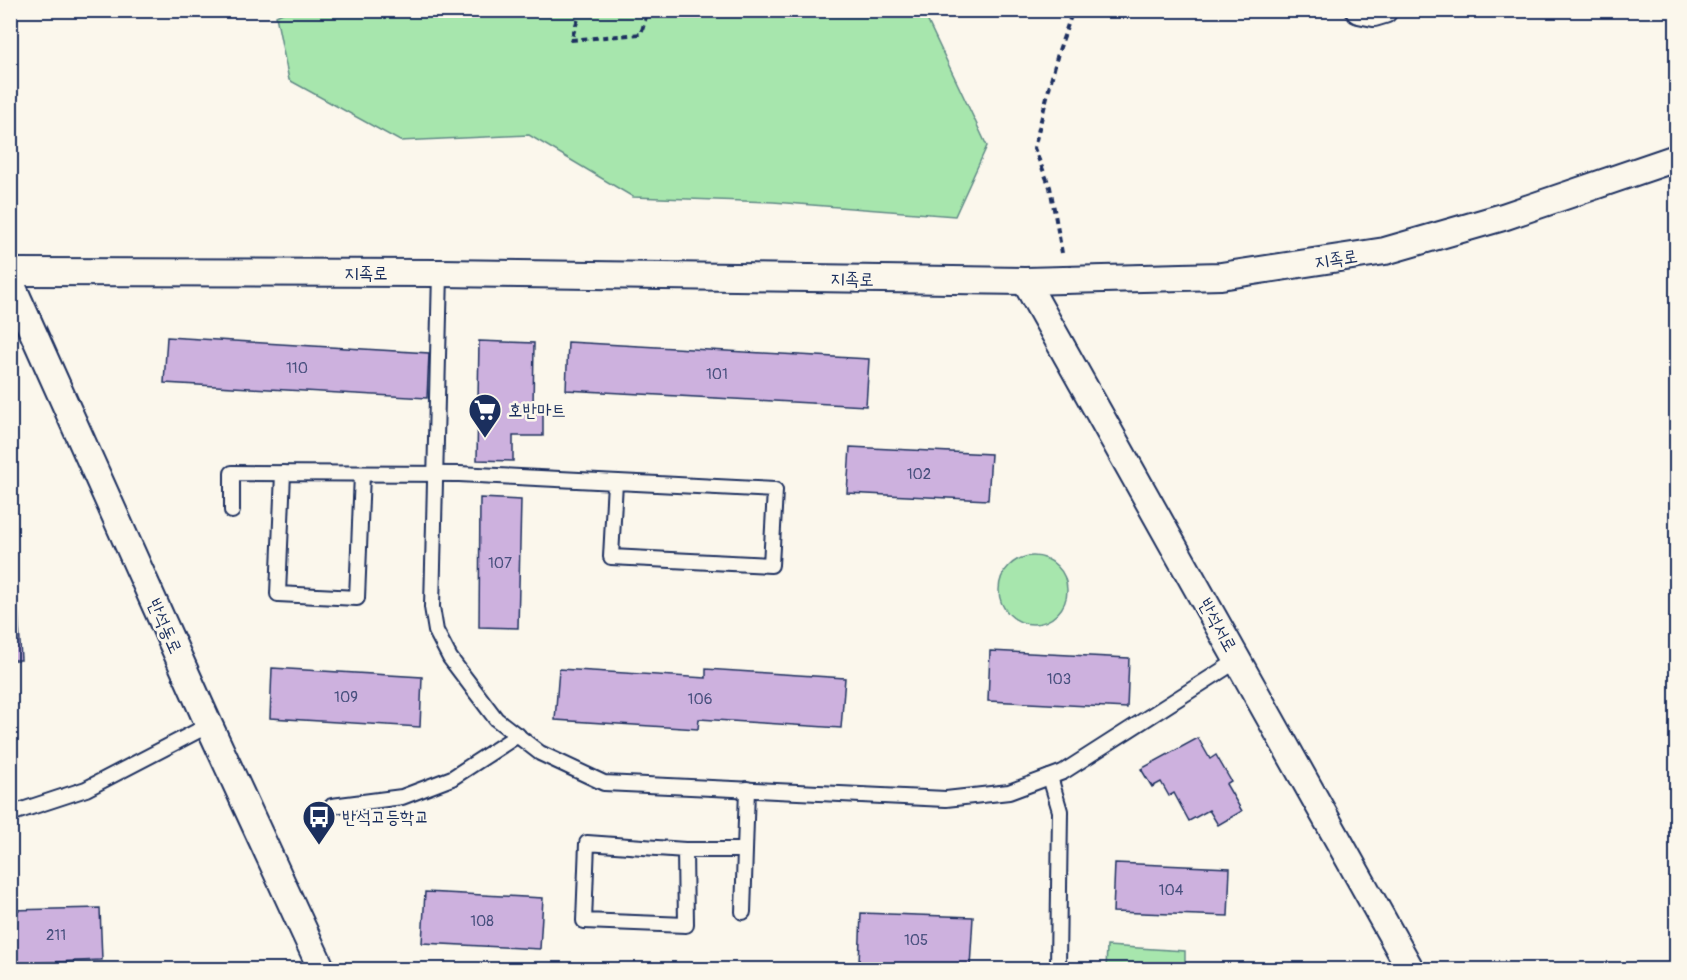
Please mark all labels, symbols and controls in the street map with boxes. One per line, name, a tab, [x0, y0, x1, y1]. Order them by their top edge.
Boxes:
street label: 지족로	[1313, 245, 1359, 274]
street label: 지족로	[344, 262, 388, 285]
street label: 지족로	[830, 268, 874, 291]
house number: 110	[286, 359, 308, 378]
house number: 101	[706, 365, 728, 384]
supermarket icon: 호반마트	[467, 392, 503, 439]
place label: 호반마트	[508, 399, 566, 422]
house number: 102	[907, 465, 931, 484]
house number: 107	[488, 554, 512, 573]
street label: 반석서로	[1193, 594, 1242, 656]
street label: 반석동로	[142, 595, 187, 657]
house number: 103	[1047, 670, 1071, 689]
house number: 109	[334, 688, 358, 707]
house number: 106	[688, 690, 712, 709]
bus stop icon: 반석고등학교	[301, 799, 337, 846]
place label: 반석고등학교	[342, 806, 429, 829]
house number: 104	[1159, 881, 1184, 900]
house number: 108	[470, 912, 494, 931]
house number: 211	[46, 926, 66, 945]
house number: 105	[904, 931, 928, 950]

